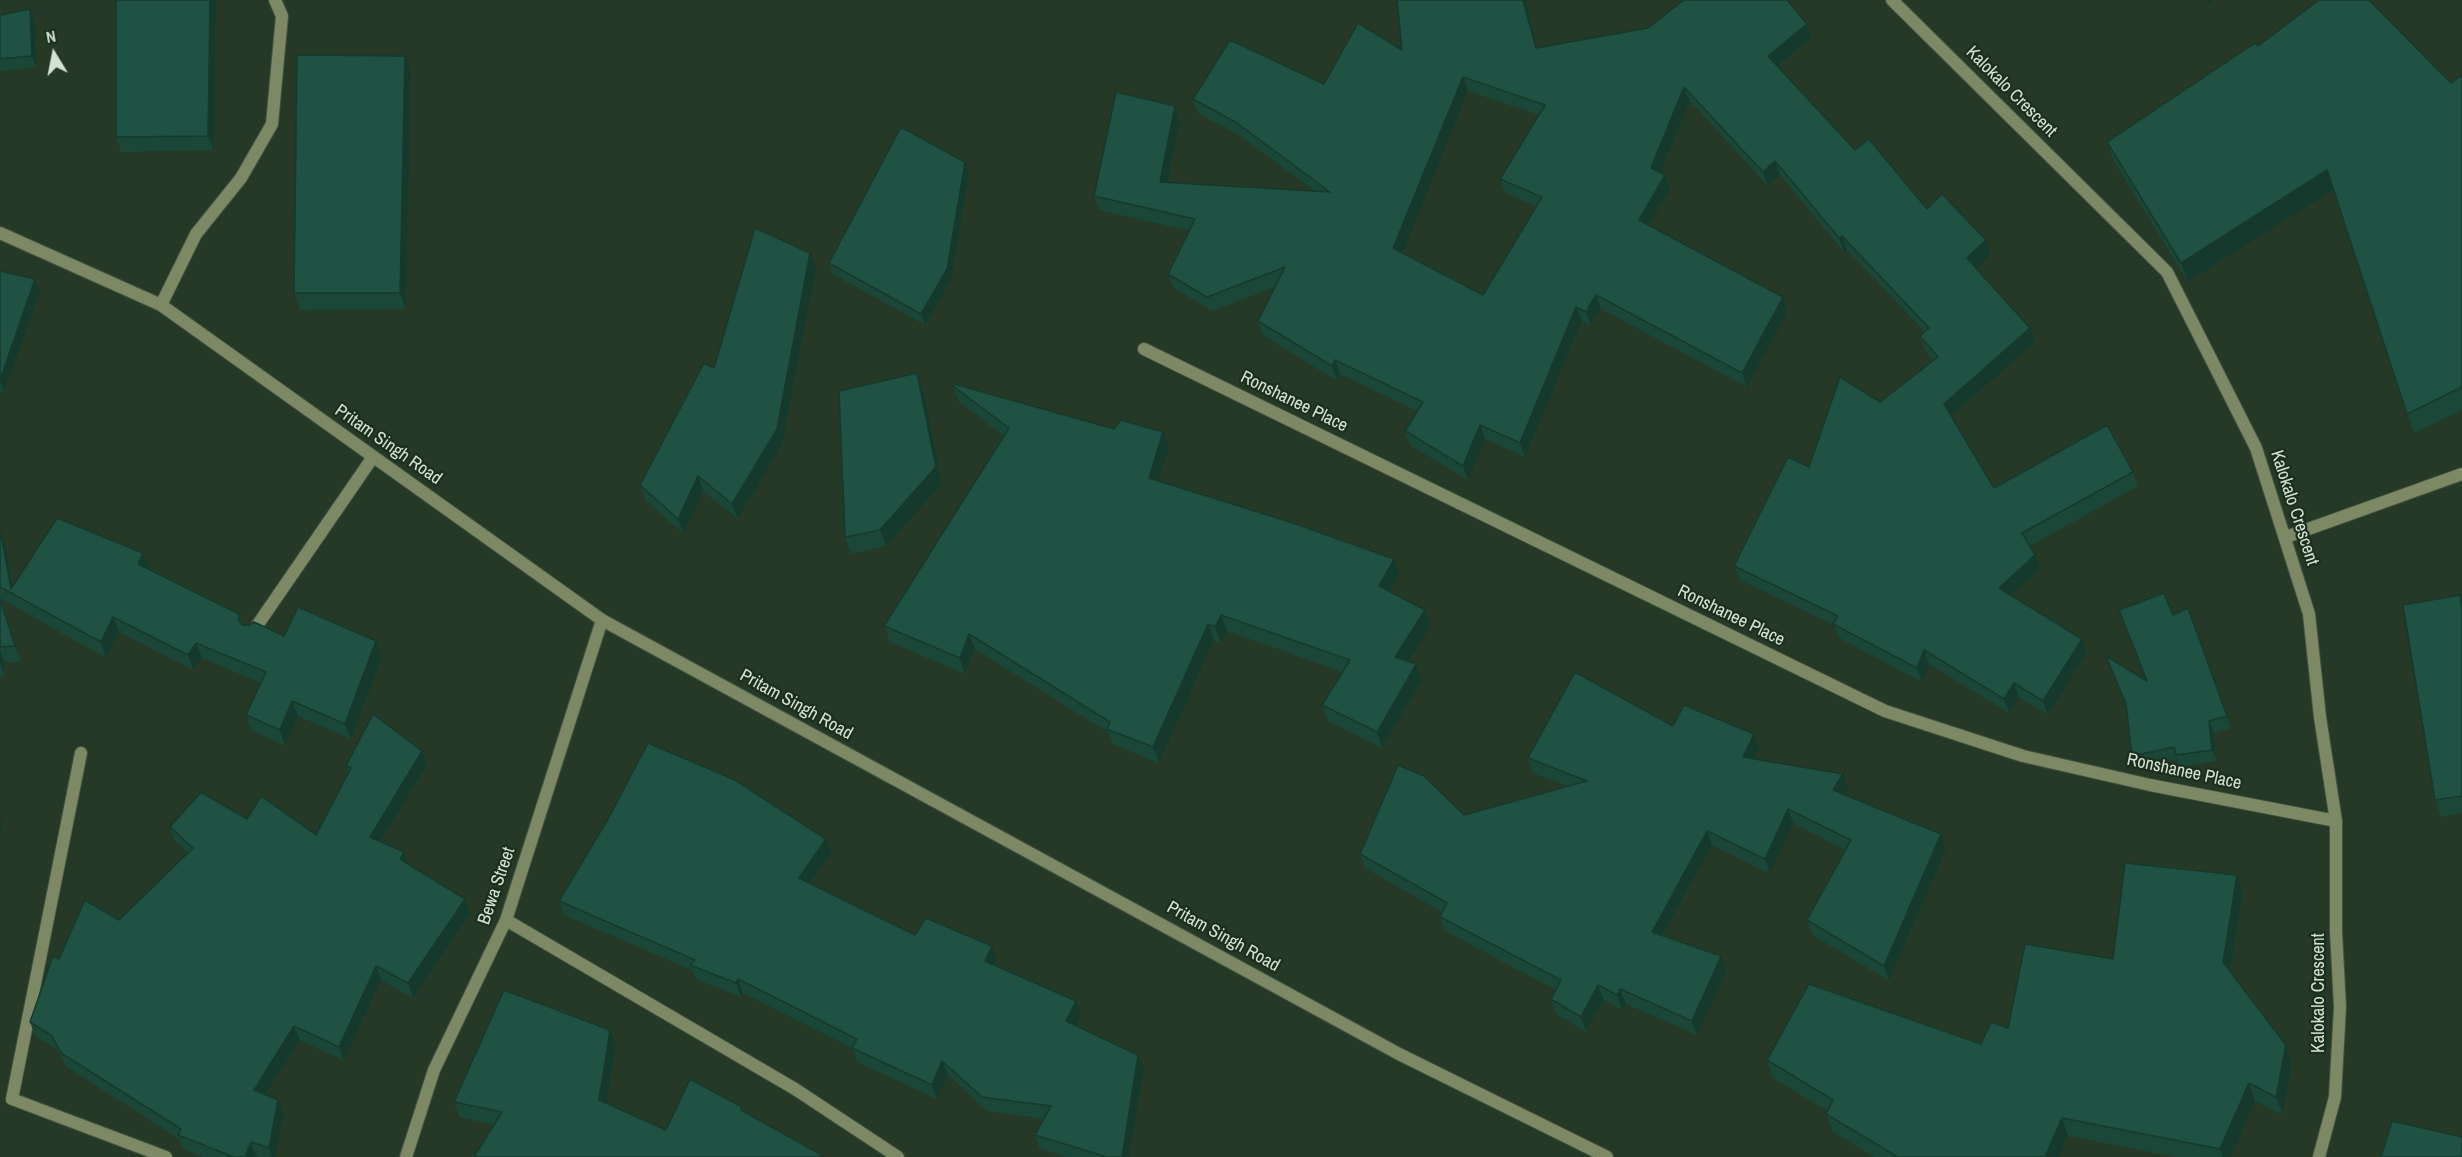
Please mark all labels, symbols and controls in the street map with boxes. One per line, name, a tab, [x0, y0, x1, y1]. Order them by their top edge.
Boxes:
north arrow	[24, 24, 84, 84]
text: N	[44, 25, 57, 48]
street label: Kalokalo Crescent	[1961, 42, 2061, 142]
street label: Ronshanee Place	[1237, 367, 1351, 437]
street label: Pritam Singh Road	[330, 400, 446, 490]
street label: Kalokalo Crescent	[2265, 448, 2323, 568]
street label: Ronshanee Place	[1674, 581, 1788, 651]
street label: Pritam Singh Road	[736, 665, 856, 745]
street label: Ronshanee Place	[2125, 749, 2243, 795]
street label: Bewa Street	[474, 844, 520, 928]
street label: Pritam Singh Road	[1163, 897, 1283, 977]
street label: Kalokalo Crescent	[2308, 933, 2330, 1053]

